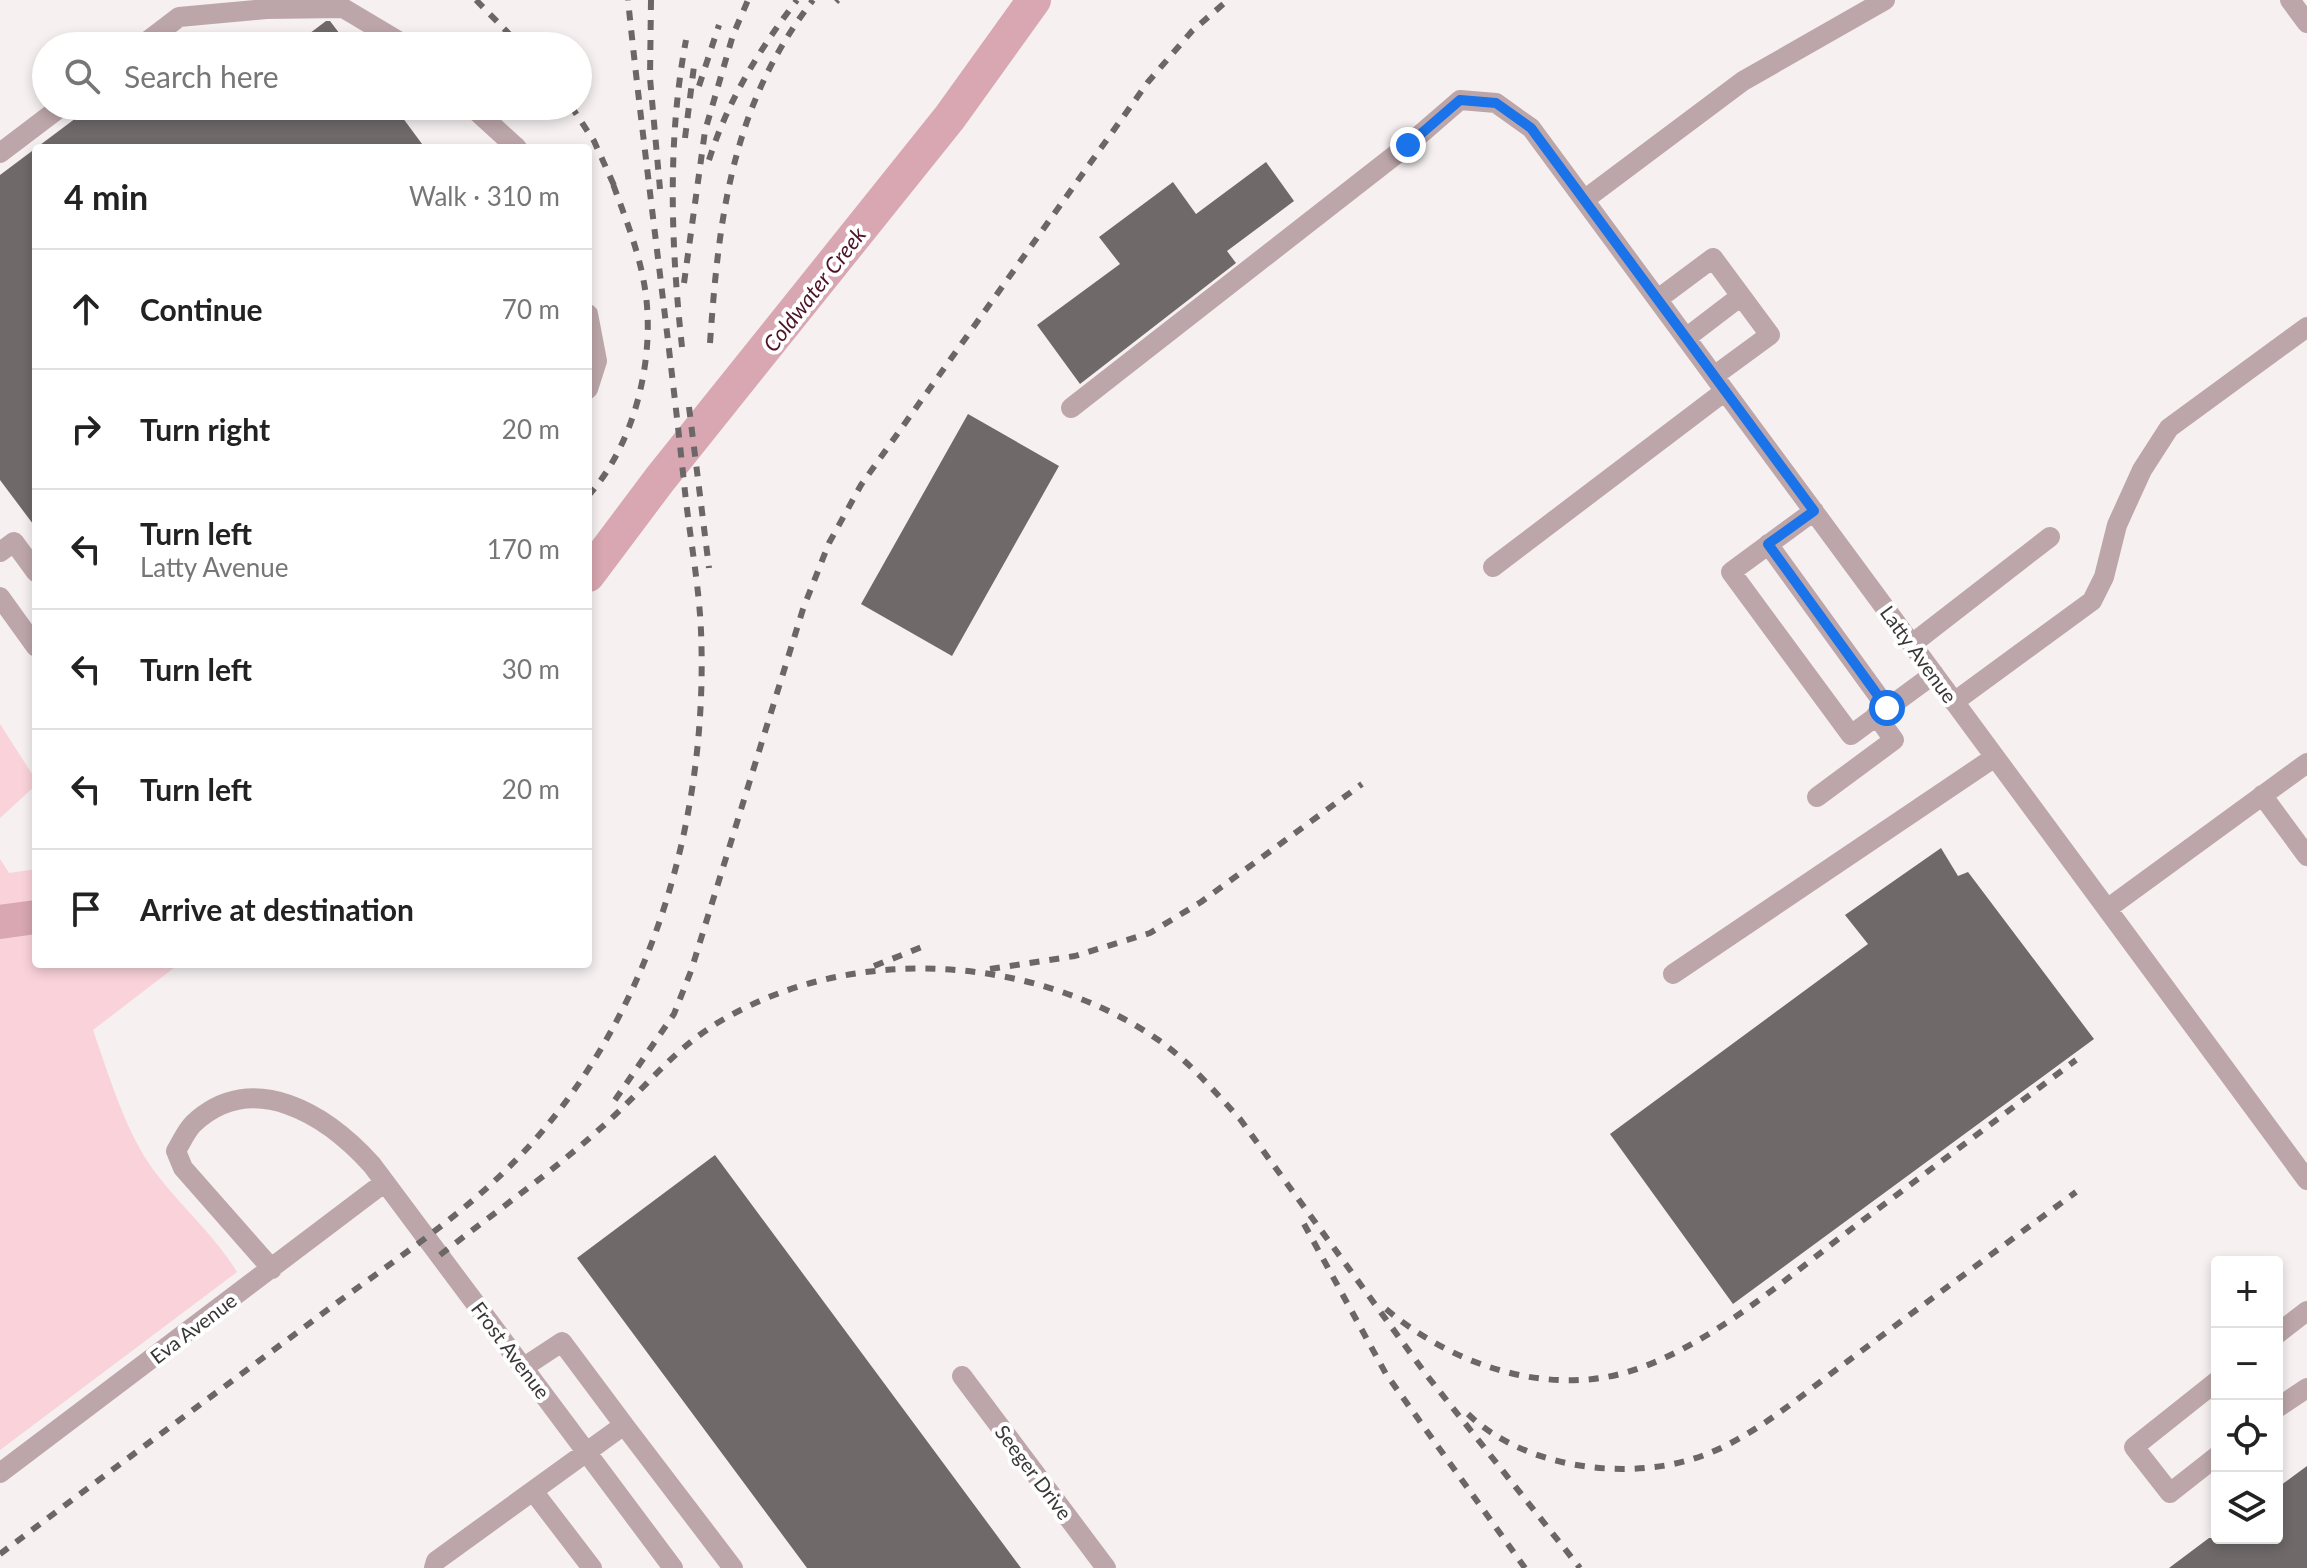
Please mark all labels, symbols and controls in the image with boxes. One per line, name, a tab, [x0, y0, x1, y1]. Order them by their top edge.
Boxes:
search box	[32, 32, 592, 120]
icon: search	[60, 54, 104, 98]
text: Search here	[124, 58, 279, 94]
route end	[1390, 127, 1426, 163]
text: 4 min	[64, 176, 148, 217]
text: Walk · 310 m	[409, 180, 560, 212]
water label: Coldwater Creek	[757, 221, 871, 357]
icon: ahead	[64, 287, 108, 331]
text: Continue	[140, 291, 263, 327]
text: 70 m	[502, 293, 560, 325]
icon: right	[64, 407, 108, 451]
text: Turn right	[140, 411, 270, 447]
text: 20 m	[502, 413, 560, 445]
text: Turn left	[140, 515, 252, 551]
icon: left	[64, 527, 108, 571]
text: 170 m	[487, 533, 560, 565]
text: Latty Avenue	[140, 551, 289, 583]
street label: Latty Avenue	[1876, 601, 1962, 707]
icon: left	[64, 647, 108, 691]
text: Turn left	[140, 651, 252, 687]
text: 30 m	[502, 653, 560, 685]
route start	[1869, 690, 1905, 726]
icon: left	[64, 767, 108, 811]
text: Turn left	[140, 771, 252, 807]
text: 20 m	[502, 773, 560, 805]
icon: arrive	[64, 887, 108, 931]
text: Arrive at destination	[140, 891, 414, 927]
map controls	[2211, 1256, 2283, 1544]
button: +	[2211, 1256, 2283, 1328]
street label: Eva Avenue	[145, 1288, 241, 1368]
street label: Frost Avenue	[467, 1297, 555, 1403]
button: −	[2211, 1328, 2283, 1400]
button: locate	[2211, 1400, 2283, 1472]
street label: Seeger Drive	[991, 1420, 1077, 1524]
button: layers	[2211, 1472, 2283, 1544]

